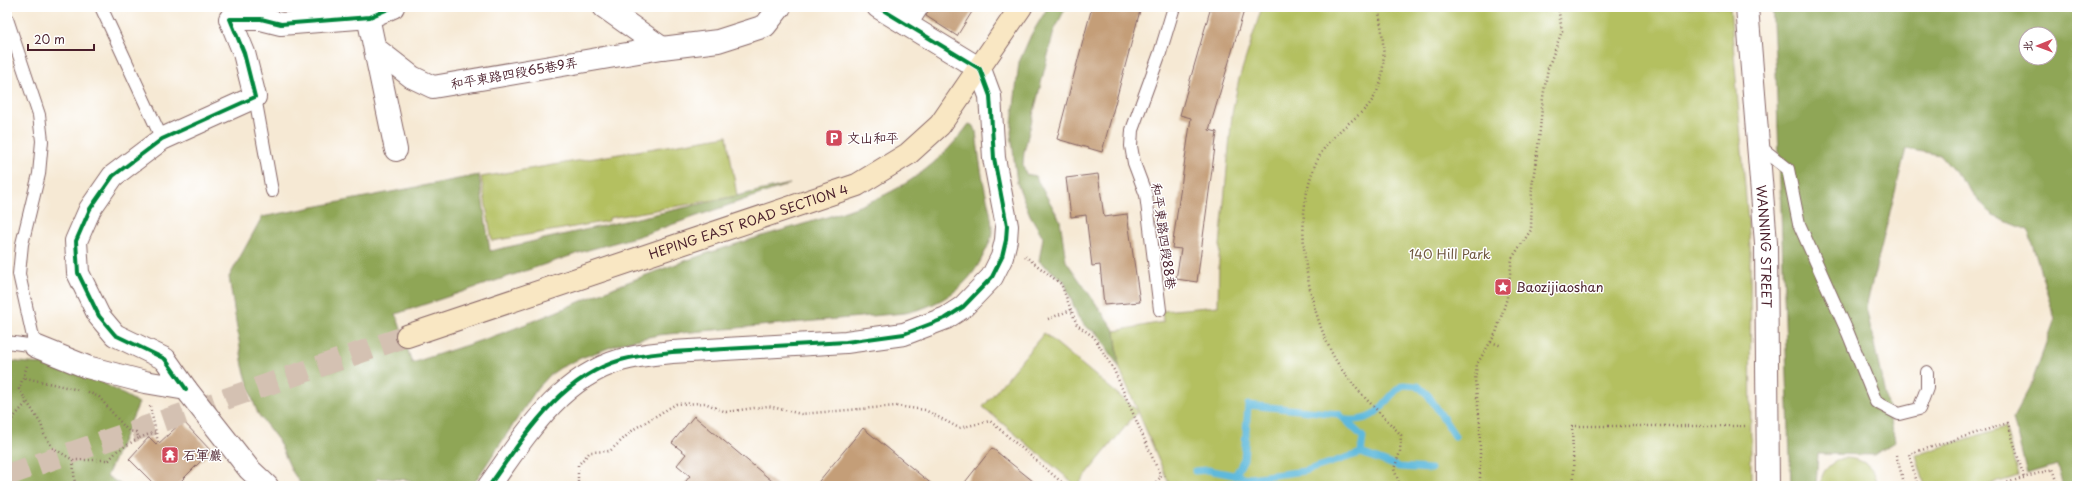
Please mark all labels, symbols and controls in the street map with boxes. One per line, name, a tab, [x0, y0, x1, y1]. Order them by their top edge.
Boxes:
scale bar	[28, 26, 94, 52]
north arrow	[2018, 26, 2058, 66]
text: 20 m	[34, 30, 65, 48]
text: 北	[2019, 41, 2036, 52]
street label: 和平東路四段65巷9弄	[449, 52, 579, 93]
parking icon: 文山和平	[824, 128, 844, 148]
place label: 文山和平	[847, 128, 899, 147]
street label: HEPING EAST ROAD SECTION 4	[646, 179, 850, 263]
street label: 和平東路四段88巷	[1148, 182, 1181, 290]
street label: WANNING STREET	[1752, 184, 1777, 308]
park label: 140 Hill Park	[1409, 244, 1491, 263]
place icon: Baozijiaoshan	[1493, 277, 1513, 297]
place label: Baozijiaoshan	[1516, 277, 1603, 296]
temple icon: 石軍巖	[160, 445, 180, 465]
place label: 石軍巖	[183, 445, 222, 464]

